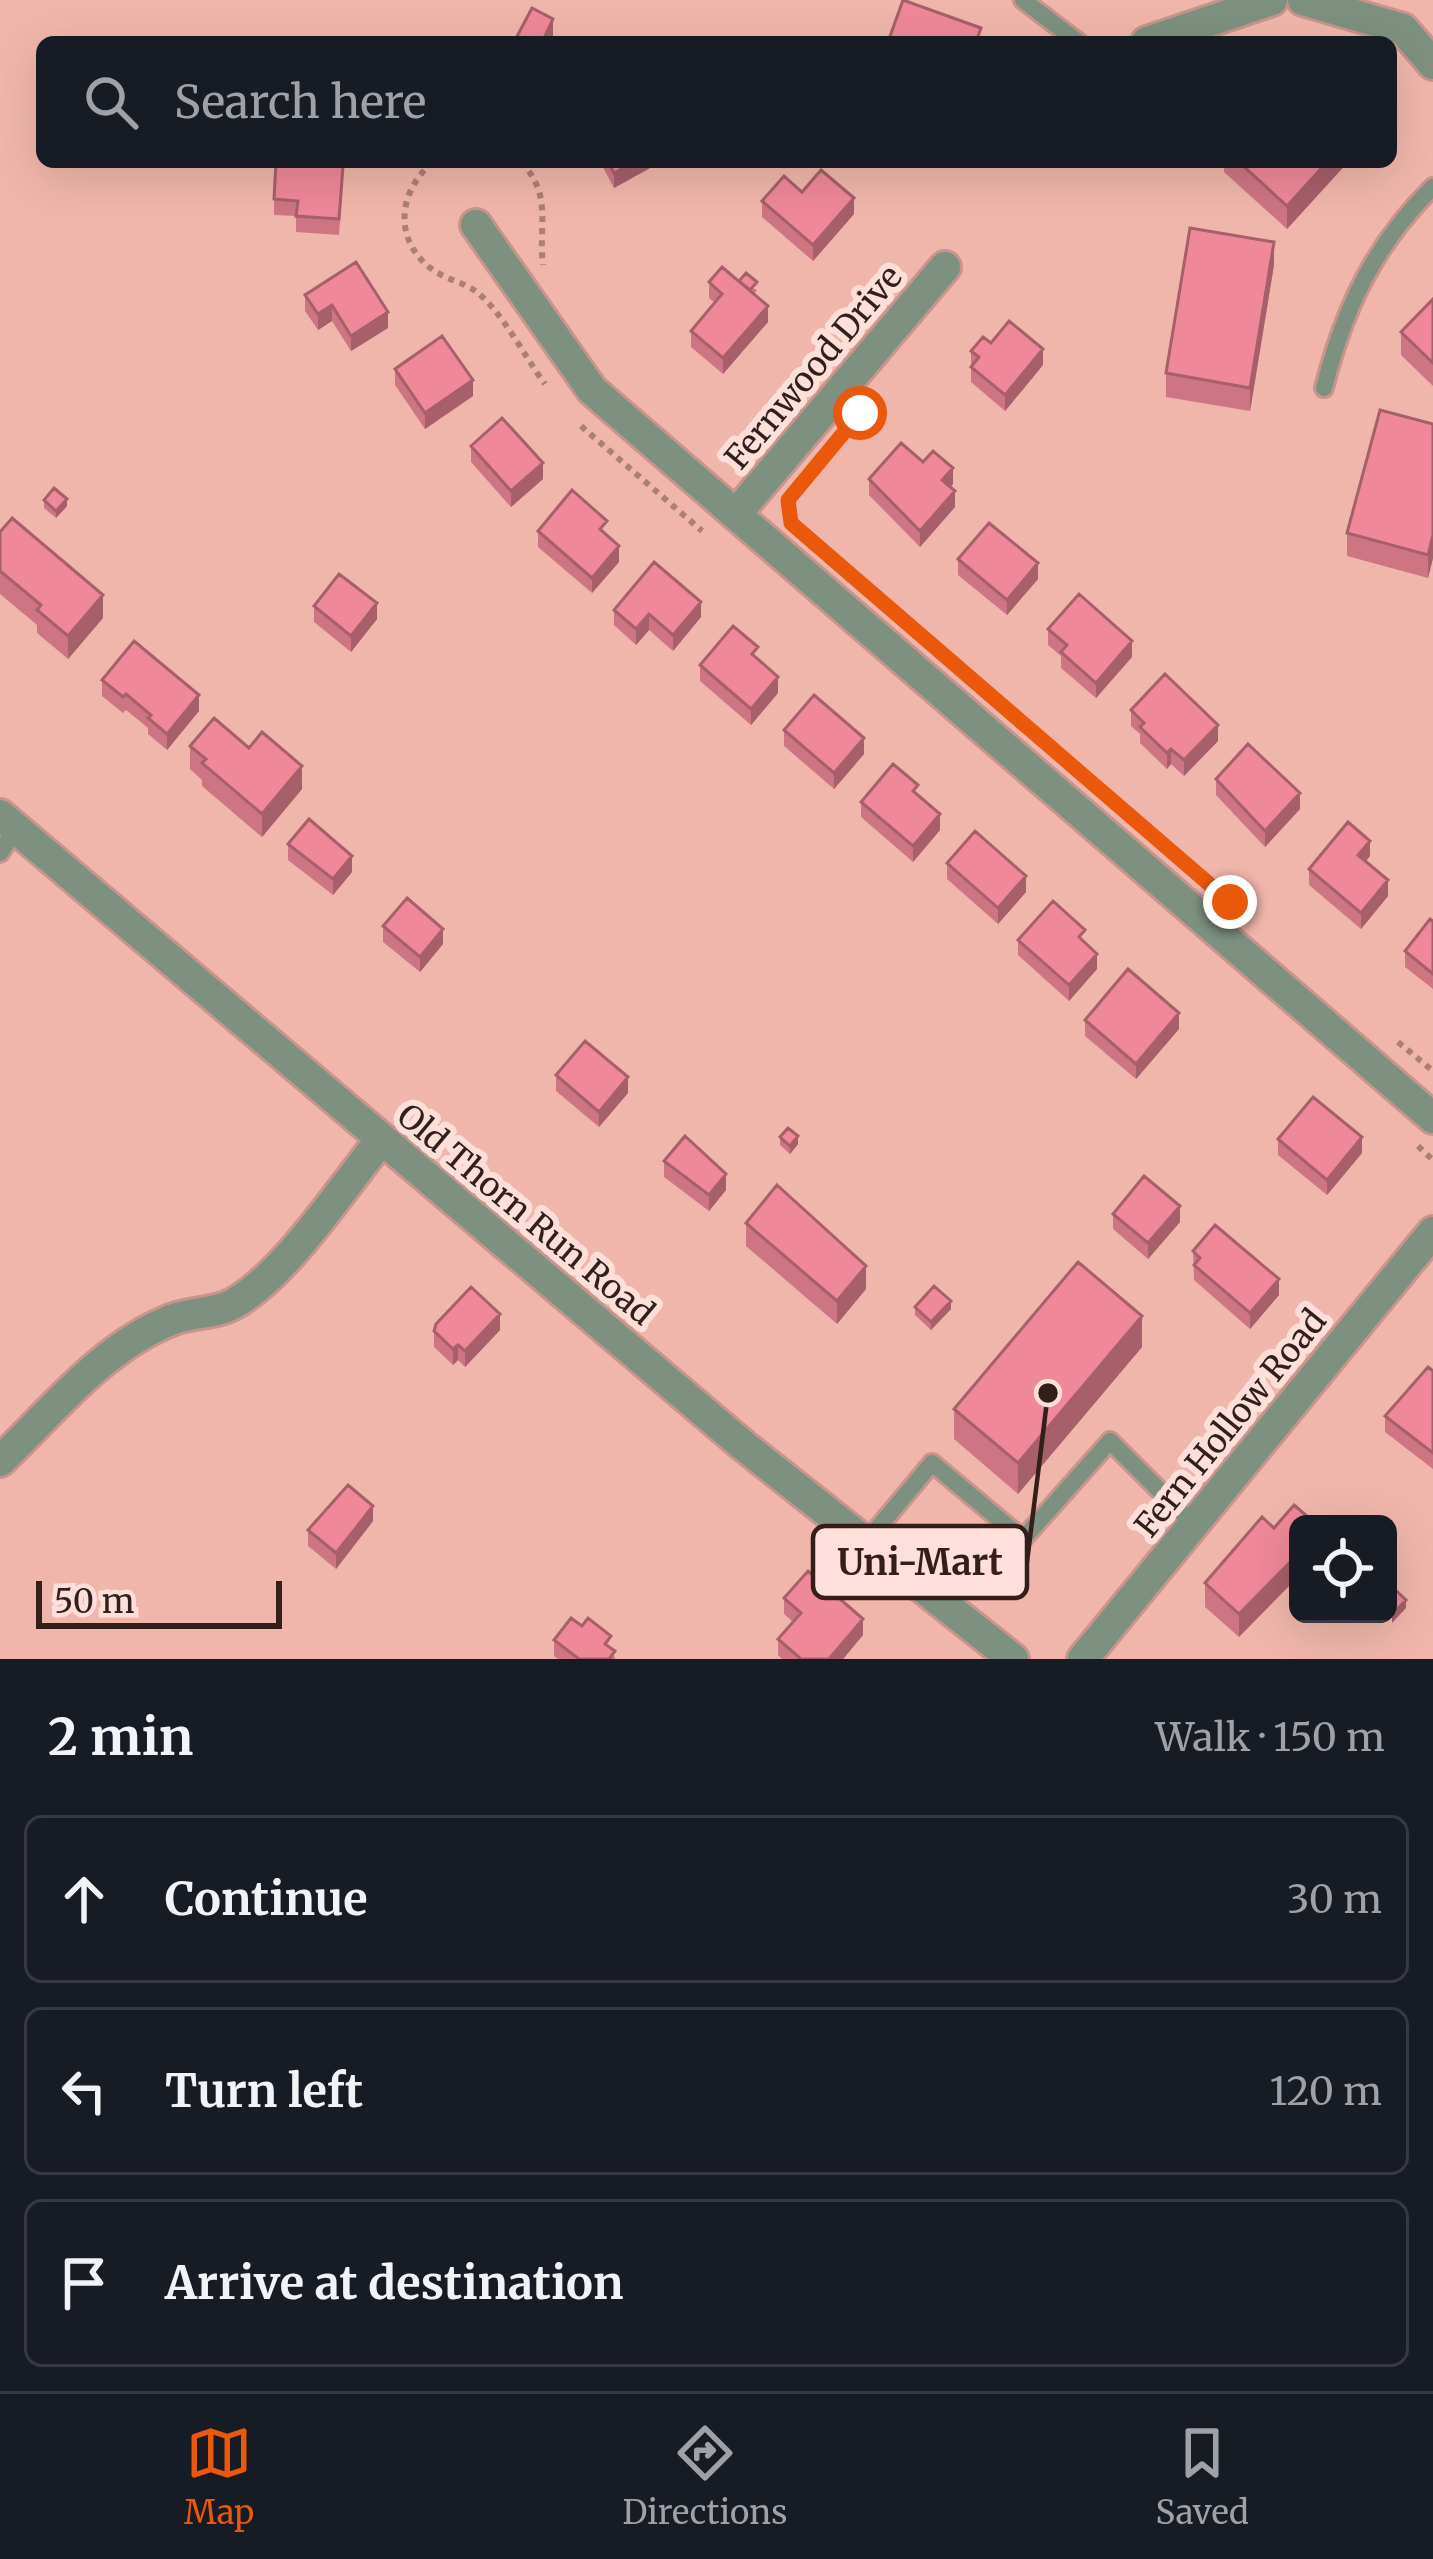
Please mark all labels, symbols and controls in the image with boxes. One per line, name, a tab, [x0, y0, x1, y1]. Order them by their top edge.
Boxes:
search box	[36, 36, 1397, 168]
icon: search	[78, 69, 144, 135]
text: Search here	[174, 74, 426, 130]
street label: Fernwood Drive	[716, 257, 911, 478]
route start	[833, 386, 887, 440]
route end	[1203, 875, 1257, 929]
street label: Old Thorn Run Road	[389, 1095, 663, 1334]
street label: Fern Hollow Road	[1126, 1301, 1335, 1545]
map controls	[1289, 1515, 1397, 1623]
button: locate	[1289, 1515, 1397, 1623]
callout: Uni-Mart	[813, 1526, 1027, 1598]
text: Uni-Mart	[837, 1540, 1003, 1585]
scale bar	[36, 1575, 282, 1628]
text: 50 m	[54, 1581, 135, 1622]
text: 2 min	[48, 1705, 193, 1769]
text: Walk · 150 m	[1155, 1713, 1385, 1762]
icon: ahead	[51, 1866, 117, 1932]
text: Continue	[165, 1871, 367, 1927]
text: 30 m	[1287, 1875, 1382, 1924]
icon: left	[51, 2058, 117, 2124]
text: Turn left	[165, 2063, 363, 2119]
text: 120 m	[1269, 2067, 1382, 2116]
icon: arrive	[51, 2250, 117, 2316]
text: Arrive at destination	[165, 2255, 623, 2311]
tab: Map	[184, 2420, 254, 2533]
tab: Directions	[622, 2420, 787, 2533]
tab: Saved	[1155, 2420, 1249, 2533]

